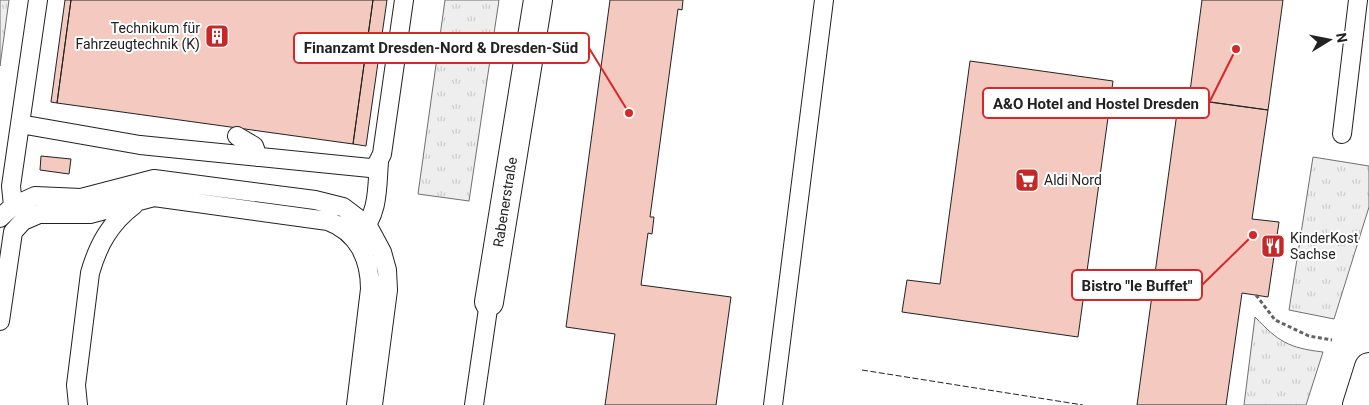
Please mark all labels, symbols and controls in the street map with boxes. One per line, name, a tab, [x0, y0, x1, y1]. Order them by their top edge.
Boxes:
north arrow	[1304, 15, 1354, 65]
place label: Technikum für Fahrzeugtechnik (K)	[75, 20, 200, 53]
building icon: Technikum für Fahrzeugtechnik (K)	[204, 23, 230, 49]
text: N	[1333, 31, 1351, 44]
callout: Finanzamt Dresden-Nord & Dresden-Süd	[294, 33, 589, 63]
text: Finanzamt Dresden-Nord & Dresden-Süd	[304, 39, 578, 57]
callout: A&O Hotel and Hostel Dresden	[983, 88, 1209, 118]
text: A&O Hotel and Hostel Dresden	[993, 95, 1199, 113]
street label: Rabenerstraße	[490, 156, 520, 248]
supermarket icon: Aldi Nord	[1014, 167, 1040, 193]
place label: Aldi Nord	[1044, 172, 1102, 188]
place label: KinderKost Sachse	[1290, 230, 1359, 262]
restaurant icon: KinderKost Sachse	[1260, 233, 1286, 259]
callout: Bistro "le Buffet"	[1072, 270, 1202, 300]
text: Bistro "le Buffet"	[1082, 277, 1193, 295]

